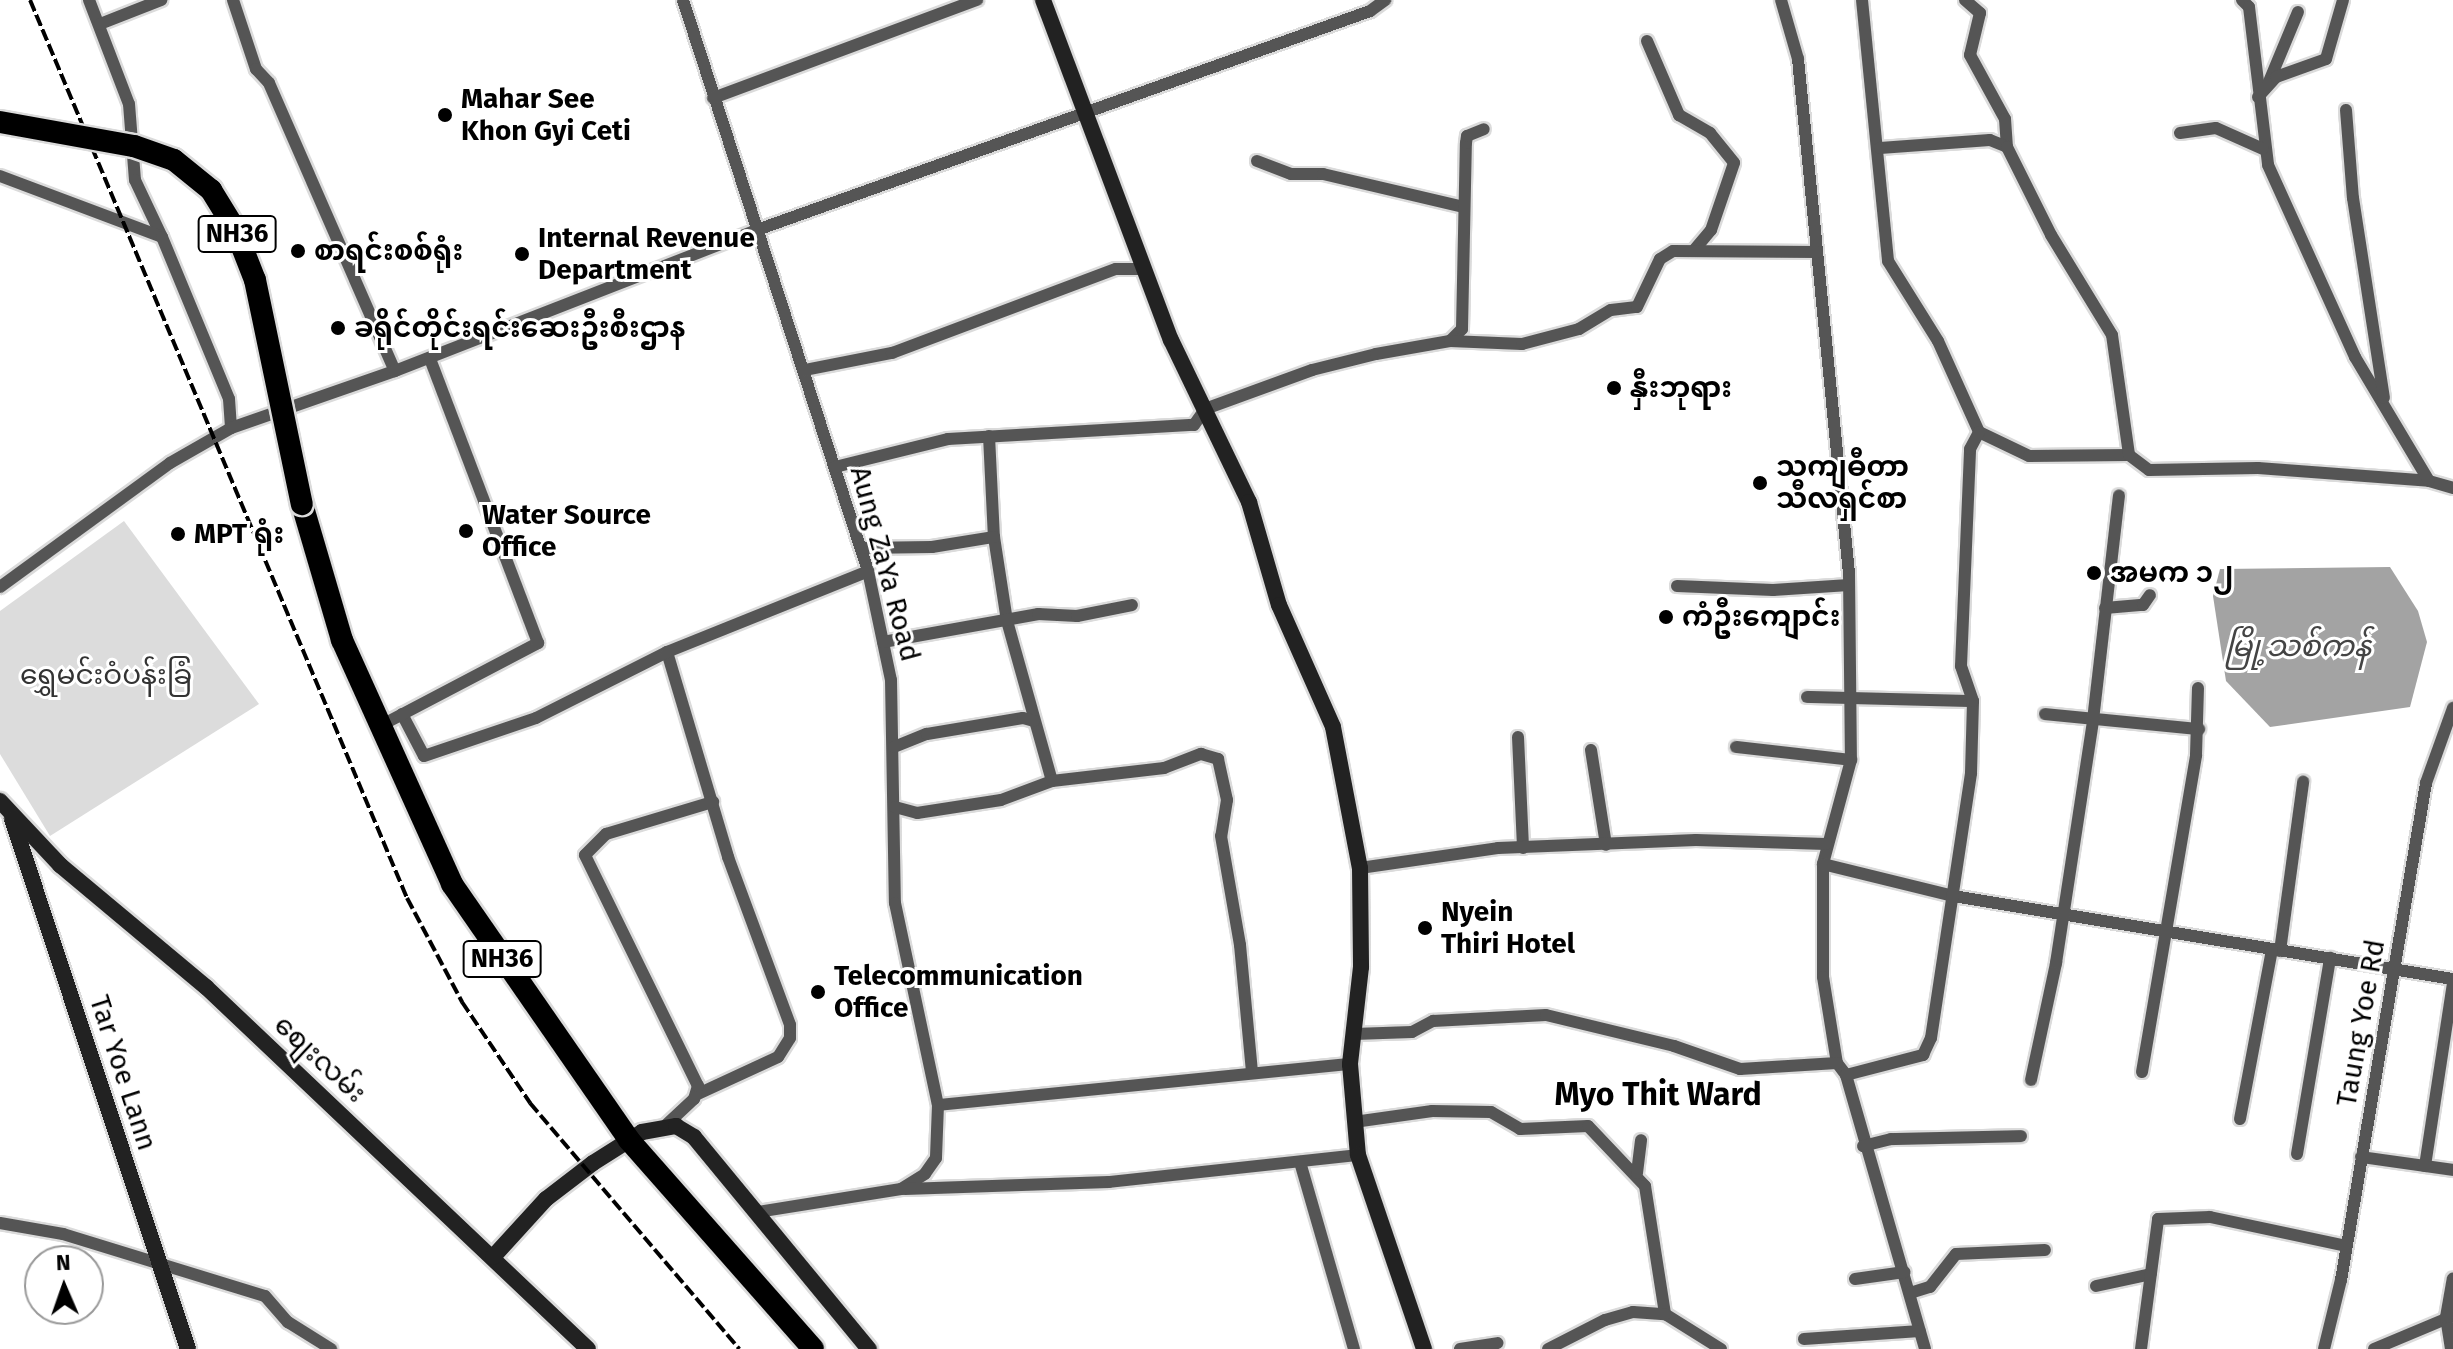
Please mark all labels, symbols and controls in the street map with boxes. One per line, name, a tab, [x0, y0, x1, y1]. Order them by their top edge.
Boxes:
place label: Mahar See Khon Gyi Ceti	[461, 82, 631, 148]
marker: Mahar See Khon Gyi Ceti	[436, 106, 454, 124]
road number: NH36	[197, 212, 277, 256]
place label: Internal Revenue Department	[538, 221, 755, 287]
place label: စာရင်းစစ်ရုံး	[314, 234, 463, 268]
marker: စာရင်းစစ်ရုံး	[289, 242, 307, 260]
marker: Internal Revenue Department	[513, 245, 531, 263]
place label: ခရိုင်တိုင်းရင်းဆေးဦးစီးဌာန	[354, 311, 685, 345]
marker: ခရိုင်တိုင်းရင်းဆေးဦးစီးဌာန	[329, 319, 347, 337]
place label: နှီးဘုရား	[1630, 371, 1732, 405]
marker: နှီးဘုရား	[1605, 379, 1623, 397]
place label: သကျဓီတာ သီလရှင်စာ	[1776, 450, 1909, 516]
street label: Aung ZaYa Road	[843, 463, 927, 665]
marker: သကျဓီတာ သီလရှင်စာ	[1751, 474, 1769, 492]
place label: Water Source Office	[482, 498, 651, 564]
place label: MPT ရုံး	[194, 517, 284, 551]
marker: Water Source Office	[457, 522, 475, 540]
marker: MPT ရုံး	[169, 525, 187, 543]
place label: အမက ၁၂	[2110, 556, 2234, 590]
marker: အမက ၁၂	[2085, 564, 2103, 582]
place label: ကံဦးကျောင်း	[1682, 600, 1840, 634]
marker: ကံဦးကျောင်း	[1657, 608, 1675, 626]
water label: မြို့သစ်ကန်	[2225, 628, 2371, 664]
park label: ရွှေမင်းဝံပန်းခြံ	[20, 658, 192, 692]
place label: Nyein Thiri Hotel	[1441, 895, 1575, 961]
marker: Nyein Thiri Hotel	[1416, 919, 1434, 937]
road number: NH36	[462, 937, 542, 981]
street label: Taung Yoe Rd	[2330, 937, 2392, 1109]
place label: Telecommunication Office	[834, 959, 1083, 1025]
marker: Telecommunication Office	[809, 983, 827, 1001]
street label: Tar Yoe Lann	[82, 991, 164, 1155]
street label: စျေးလမ်း	[267, 1008, 373, 1110]
district label: Myo Thit Ward	[1554, 1075, 1762, 1113]
north arrow	[24, 1245, 104, 1325]
text: N	[55, 1249, 71, 1276]

